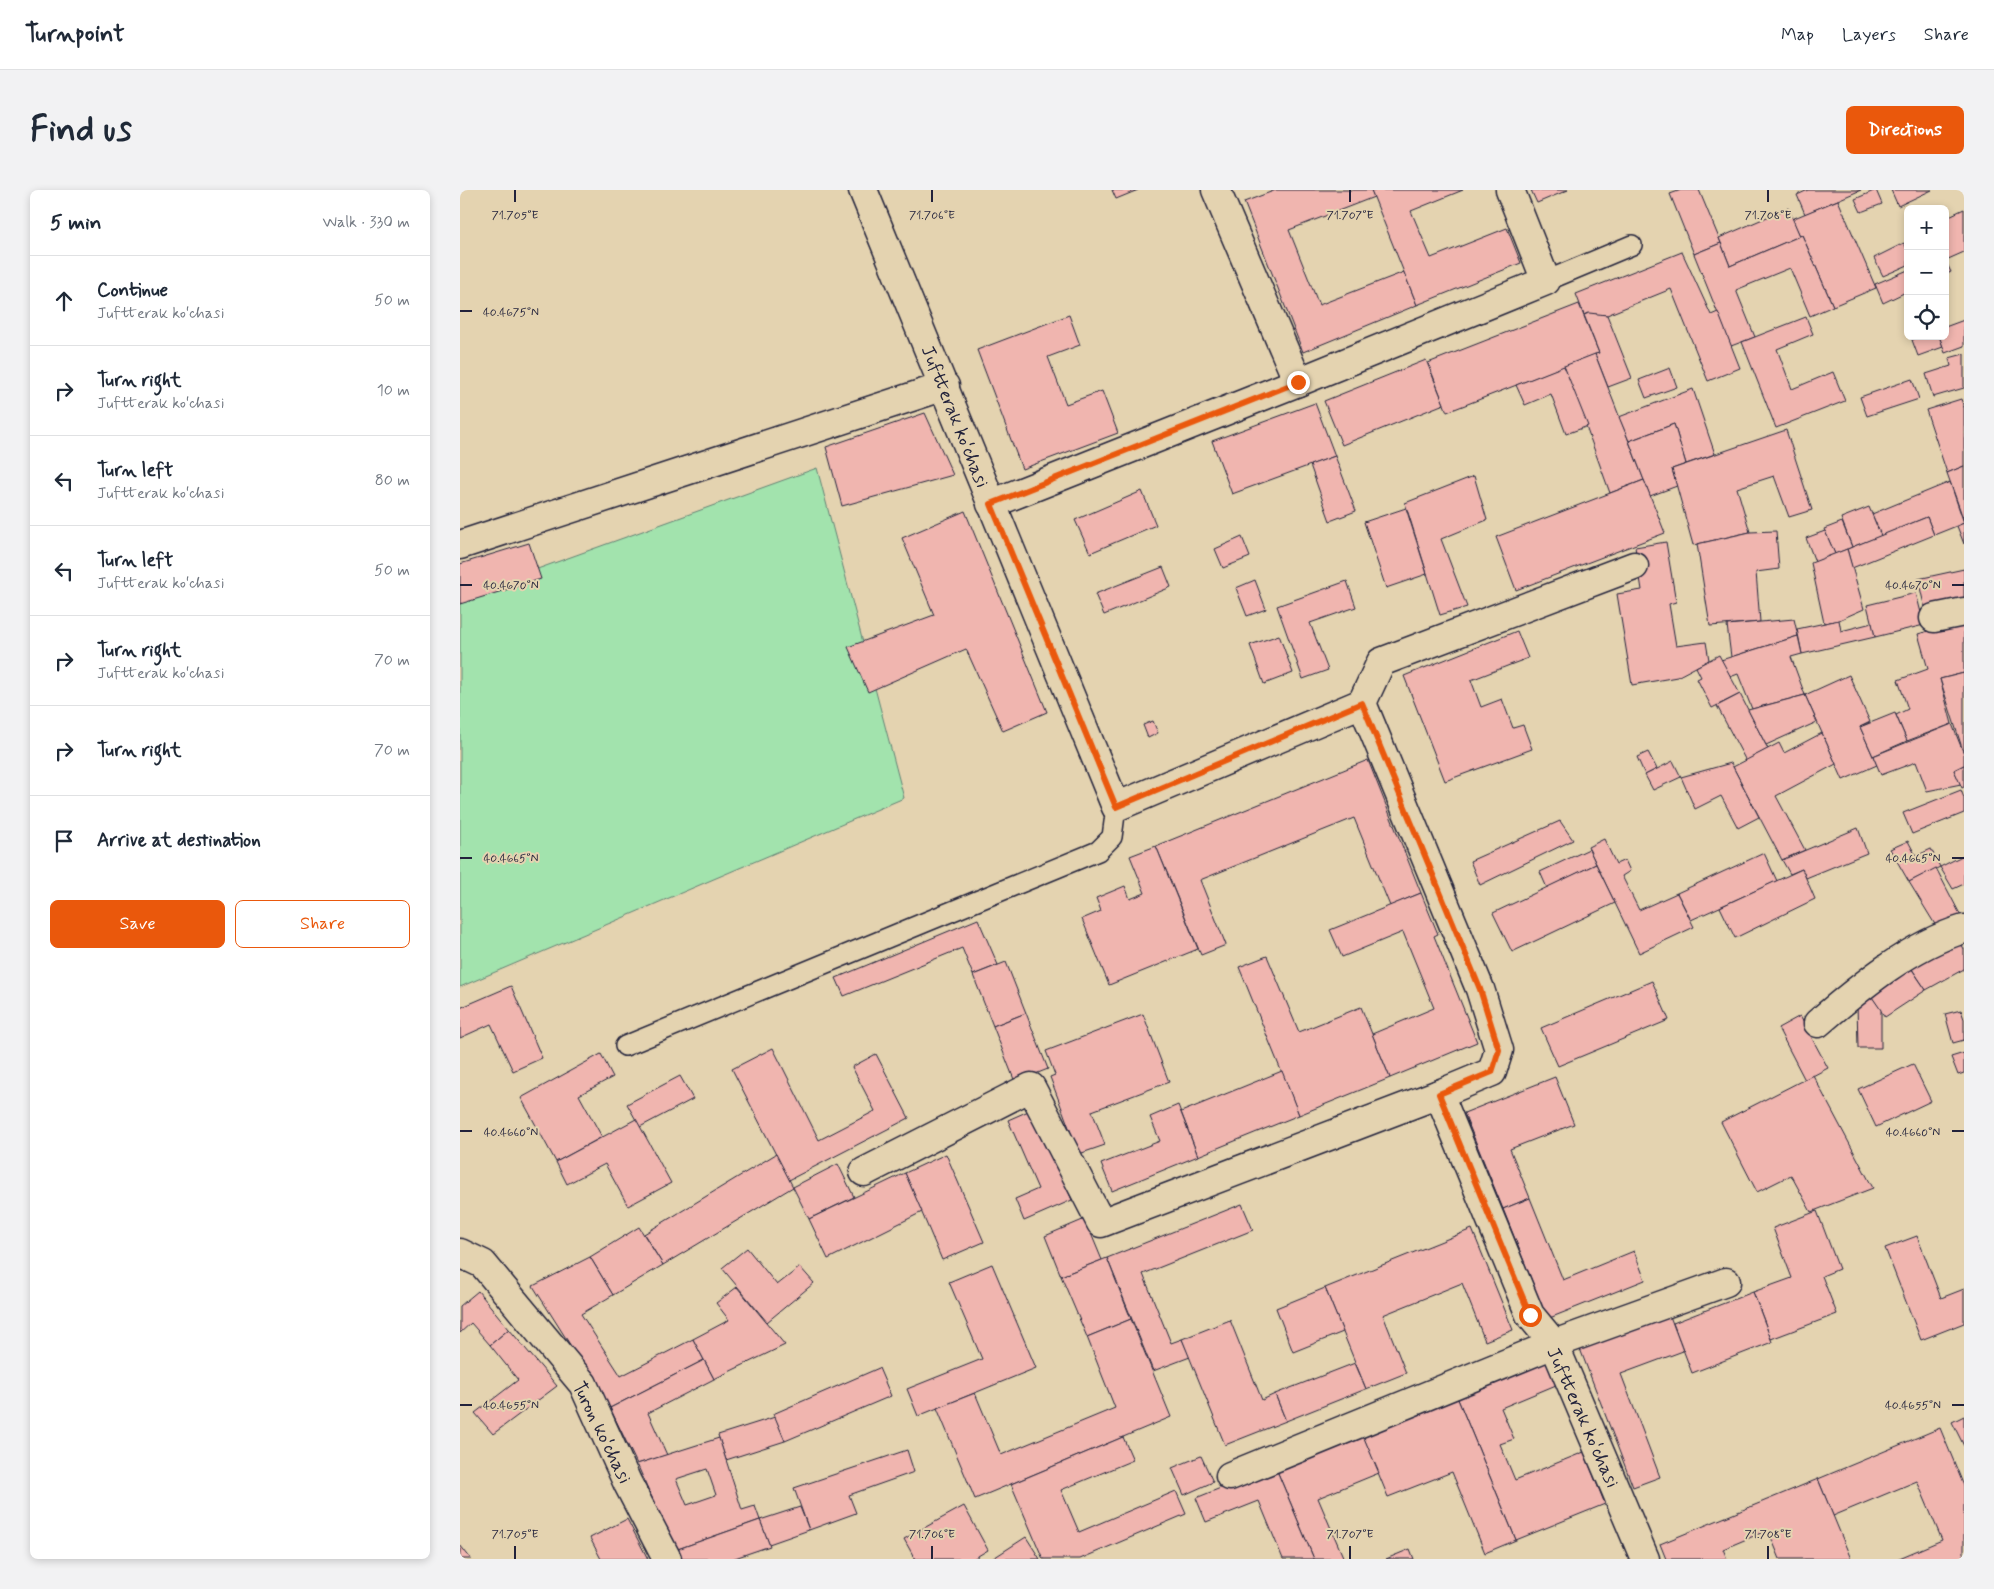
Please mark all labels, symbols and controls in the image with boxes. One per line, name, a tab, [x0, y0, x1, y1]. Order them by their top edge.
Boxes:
text: Turnpoint	[25, 19, 125, 50]
text: Map	[1781, 23, 1814, 47]
text: Layers	[1842, 23, 1896, 47]
text: Share	[1924, 23, 1969, 47]
button: Directions	[1846, 106, 1964, 154]
text: Find us	[30, 107, 132, 153]
map controls	[1904, 205, 1949, 340]
button: +	[1904, 205, 1949, 250]
text: 71.705°E	[491, 208, 539, 224]
text: 71.706°E	[909, 208, 955, 224]
text: 71.707°E	[1326, 208, 1374, 224]
text: 71.708°E	[1745, 208, 1791, 224]
text: 5 min	[50, 209, 102, 237]
text: Walk · 330 m	[322, 212, 410, 233]
button: −	[1904, 250, 1949, 295]
text: Continue	[97, 278, 168, 303]
icon: ahead	[50, 287, 78, 315]
text: 50 m	[374, 290, 410, 311]
button: locate	[1904, 295, 1949, 340]
text: Juftterak koʻchasi	[97, 303, 224, 324]
text: 40.4675°N	[483, 305, 539, 321]
street label: Juftterak koʻchasi	[915, 342, 995, 491]
text: Turn right	[97, 368, 181, 393]
route end	[1287, 371, 1310, 394]
icon: right	[50, 377, 78, 405]
text: 10 m	[377, 380, 410, 401]
text: Juftterak koʻchasi	[97, 393, 224, 414]
text: Turn left	[97, 458, 173, 483]
icon: left	[50, 467, 78, 495]
text: 80 m	[375, 470, 410, 491]
text: Juftterak koʻchasi	[97, 483, 224, 504]
text: Turn left	[97, 548, 173, 573]
icon: left	[50, 557, 78, 585]
text: 50 m	[374, 560, 410, 581]
text: Juftterak koʻchasi	[97, 573, 224, 594]
text: 40.4670°N	[483, 578, 539, 594]
text: 40.4670°N	[1885, 578, 1941, 594]
text: Turn right	[97, 638, 181, 663]
icon: right	[50, 647, 78, 675]
text: 70 m	[374, 650, 410, 671]
text: Juftterak koʻchasi	[97, 663, 224, 684]
icon: right	[50, 737, 78, 765]
text: Turn right	[97, 738, 181, 763]
text: 70 m	[374, 740, 410, 761]
icon: arrive	[50, 827, 78, 855]
text: Arrive at destination	[97, 828, 261, 853]
text: 40.4665°N	[483, 851, 539, 867]
text: 40.4665°N	[1885, 851, 1941, 867]
button: Save	[50, 900, 225, 948]
button: Share	[235, 900, 410, 948]
text: 40.4660°N	[484, 1125, 538, 1141]
text: 40.4660°N	[1886, 1125, 1940, 1141]
route start	[1519, 1304, 1542, 1327]
street label: Juftterak koʻchasi	[1540, 1343, 1625, 1492]
street label: Turon koʻchasi	[566, 1377, 637, 1488]
text: 40.4655°N	[483, 1398, 539, 1414]
text: 40.4655°N	[1885, 1398, 1941, 1414]
text: 71.705°E	[491, 1527, 539, 1543]
text: 71.706°E	[909, 1527, 955, 1543]
text: 71.707°E	[1326, 1527, 1374, 1543]
text: 71.708°E	[1745, 1527, 1791, 1543]

